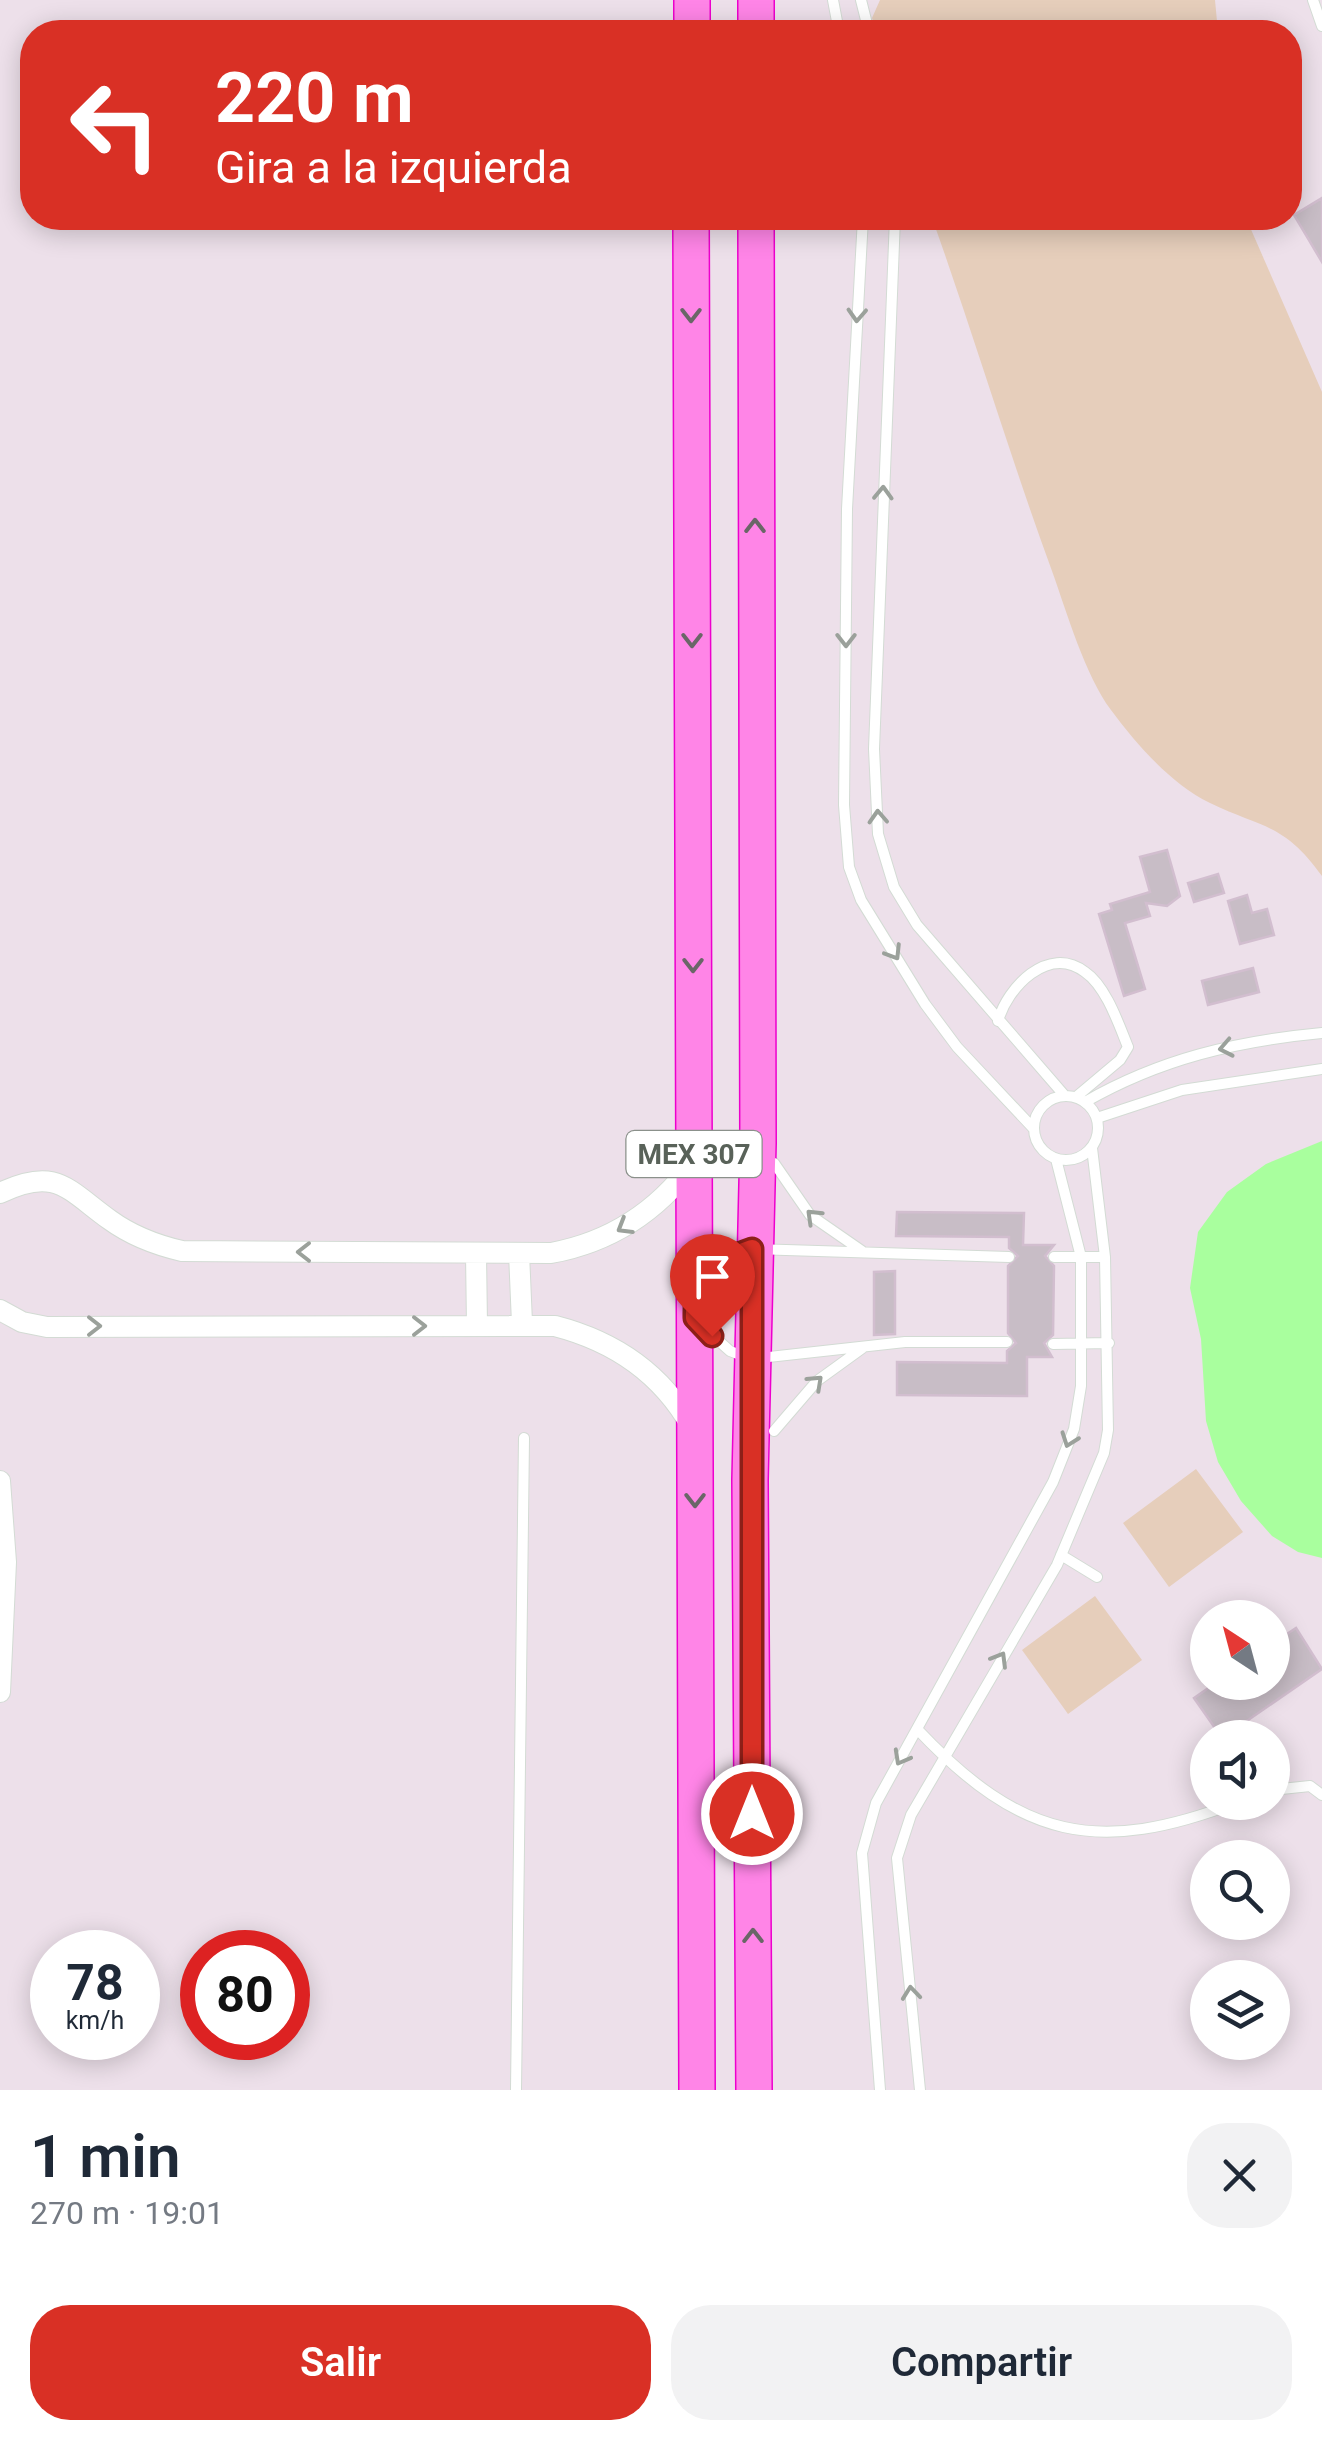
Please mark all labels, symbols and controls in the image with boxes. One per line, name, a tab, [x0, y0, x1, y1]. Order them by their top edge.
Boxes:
text: 220 m	[215, 57, 414, 139]
icon: left	[50, 60, 180, 190]
text: Gira a la izquierda	[215, 141, 572, 194]
one-way arrow	[681, 307, 702, 323]
one-way arrow	[847, 307, 868, 323]
one-way arrow	[872, 484, 893, 500]
one-way arrow	[744, 517, 766, 532]
one-way arrow	[682, 632, 703, 648]
one-way arrow	[835, 632, 856, 648]
one-way arrow	[868, 809, 889, 825]
one-way arrow	[882, 942, 901, 960]
one-way arrow	[682, 958, 704, 973]
one-way arrow	[1218, 1037, 1235, 1058]
road number: MEX 307	[626, 1131, 762, 1177]
one-way arrow	[807, 1210, 825, 1228]
one-way arrow	[617, 1215, 635, 1234]
pin	[670, 1234, 755, 1337]
one-way arrow	[295, 1241, 310, 1263]
icon: arrive	[685, 1249, 740, 1304]
one-way arrow	[86, 1315, 102, 1337]
one-way arrow	[412, 1315, 427, 1337]
one-way arrow	[804, 1376, 823, 1394]
one-way arrow	[1060, 1431, 1081, 1448]
one-way arrow	[684, 1492, 706, 1508]
north arrow	[1190, 1600, 1290, 1700]
map controls	[1190, 1600, 1290, 2060]
one-way arrow	[988, 1652, 1007, 1670]
button: sound	[1190, 1720, 1290, 1820]
one-way arrow	[893, 1747, 913, 1765]
position arrow	[700, 1762, 804, 1866]
button: search	[1190, 1840, 1290, 1940]
one-way arrow	[742, 1927, 764, 1942]
speed limit sign: 80	[180, 1930, 310, 2060]
text: 78	[66, 1954, 124, 2012]
button: layers	[1190, 1960, 1290, 2060]
one-way arrow	[900, 1985, 922, 2001]
text: km/h	[66, 2006, 124, 2035]
text: 1 min	[30, 2121, 180, 2192]
button: close	[1187, 2123, 1292, 2228]
text: 270 m · 19:01	[30, 2194, 224, 2232]
button: Salir	[30, 2305, 651, 2420]
button: Compartir	[671, 2305, 1292, 2420]

